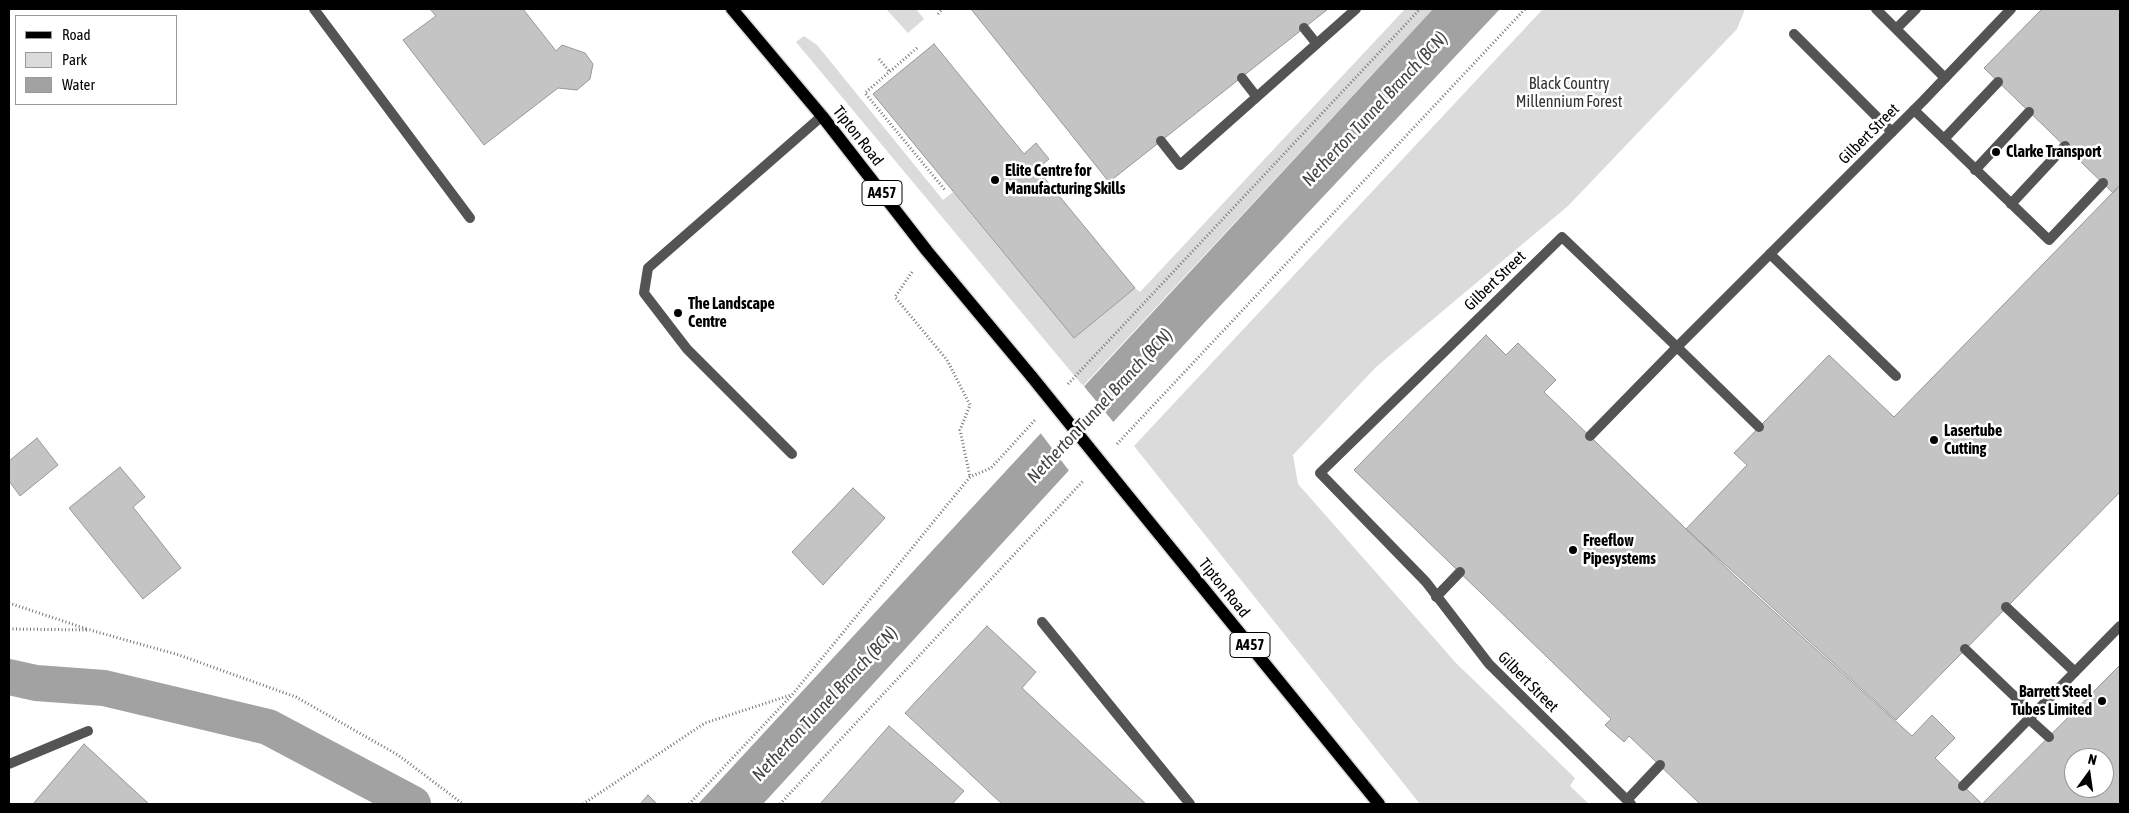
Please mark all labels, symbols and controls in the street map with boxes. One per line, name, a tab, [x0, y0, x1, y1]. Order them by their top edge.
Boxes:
legend	[15, 15, 178, 105]
text: Road	[62, 26, 91, 43]
water label: Netherton Tunnel Branch (BCN)	[1298, 27, 1452, 191]
text: Park	[62, 51, 87, 68]
park label: Black Country Millennium Forest	[1516, 74, 1622, 112]
text: Water	[62, 76, 95, 93]
street label: Gilbert Street	[1835, 100, 1903, 168]
street label: Tipton Road	[829, 102, 887, 170]
place label: Clarke Transport	[2006, 142, 2101, 162]
marker: Clarke Transport	[1990, 146, 2002, 158]
place label: Elite Centre for Manufacturing Skills	[1005, 161, 1125, 199]
marker: Elite Centre for Manufacturing Skills	[989, 174, 1001, 186]
road number: A457	[862, 180, 902, 206]
street label: Gilbert Street	[1460, 247, 1530, 315]
place label: The Landscape Centre	[688, 294, 775, 332]
marker: The Landscape Centre	[672, 307, 684, 319]
water label: Netherton Tunnel Branch (BCN)	[1023, 324, 1177, 488]
place label: Lasertube Cutting	[1944, 421, 2002, 459]
marker: Lasertube Cutting	[1928, 434, 1940, 446]
place label: Freeflow Pipesystems	[1583, 531, 1656, 569]
marker: Freeflow Pipesystems	[1567, 544, 1579, 556]
street label: Tipton Road	[1194, 555, 1254, 621]
water label: Netherton Tunnel Branch (BCN)	[748, 622, 902, 786]
road number: A457	[1230, 632, 1270, 658]
street label: Gilbert Street	[1494, 648, 1562, 716]
place label: Barrett Steel Tubes Limited	[2011, 682, 2092, 720]
marker: Barrett Steel Tubes Limited	[2096, 695, 2108, 707]
north arrow	[2064, 748, 2114, 798]
text: N	[2086, 751, 2098, 768]

